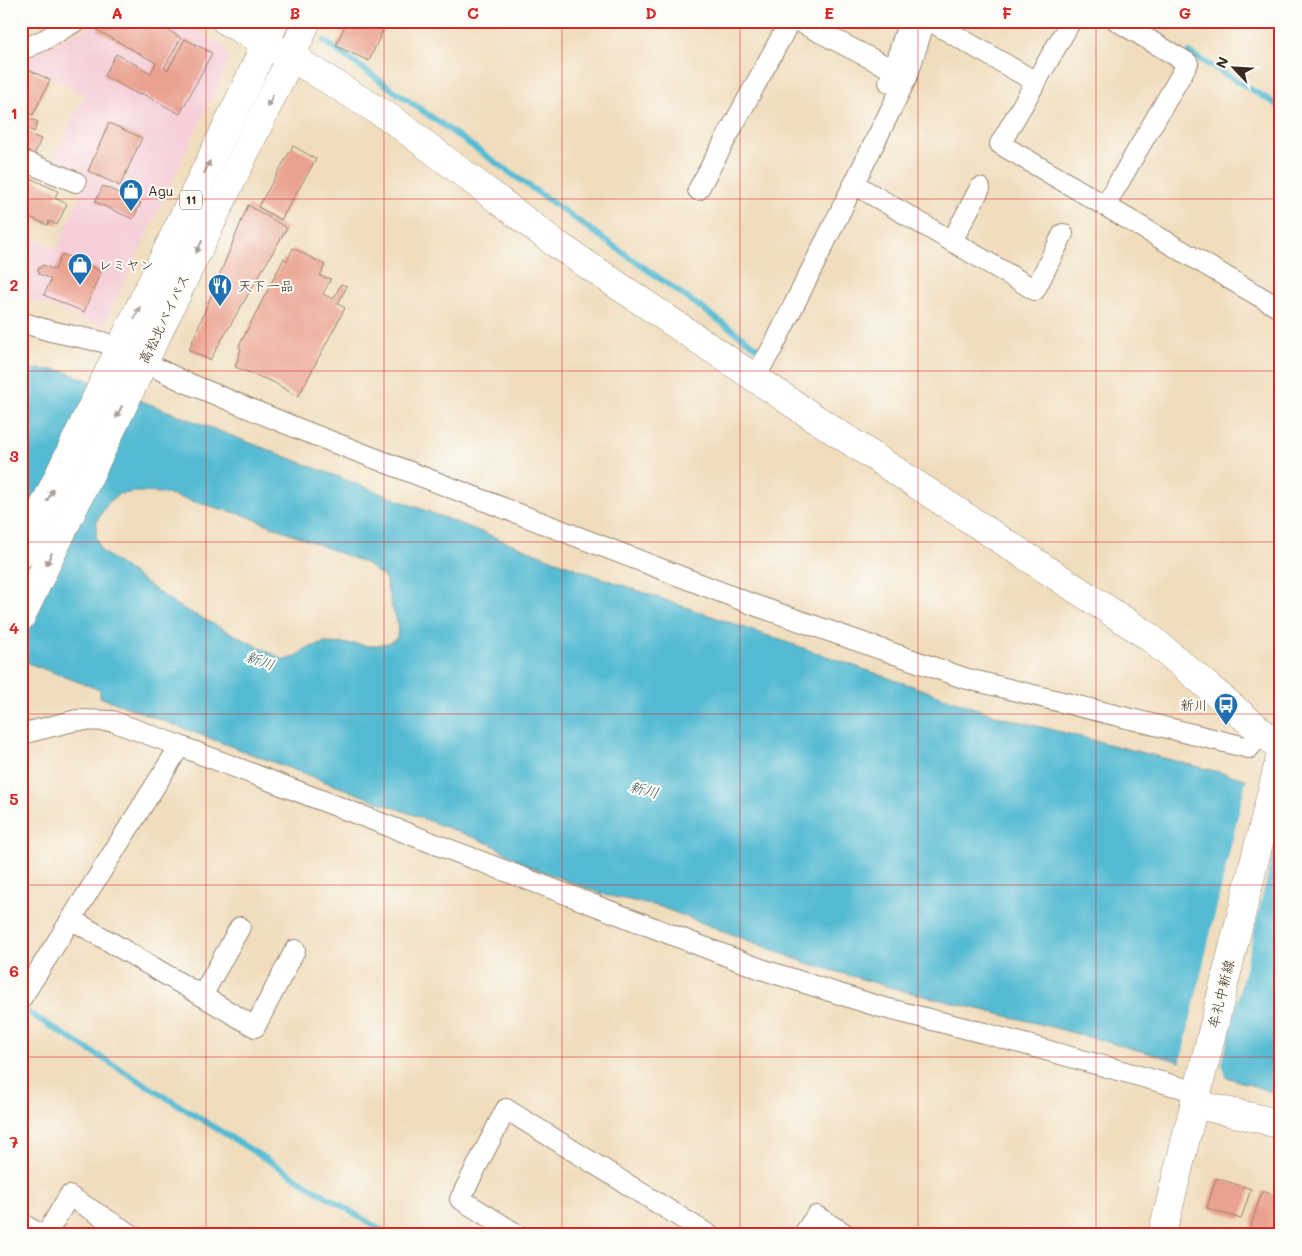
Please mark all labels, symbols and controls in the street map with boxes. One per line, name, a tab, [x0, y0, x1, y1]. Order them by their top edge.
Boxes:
text: A	[111, 2, 123, 23]
text: B	[290, 2, 300, 23]
text: C	[467, 2, 479, 23]
text: D	[645, 2, 657, 23]
text: E	[824, 2, 834, 23]
text: F	[1002, 2, 1012, 23]
text: G	[1179, 2, 1191, 23]
north arrow	[1210, 42, 1260, 92]
text: N	[1211, 53, 1233, 71]
one-way arrow	[266, 94, 274, 108]
text: 1	[10, 102, 18, 123]
one-way arrow	[203, 160, 211, 174]
shop icon: Agu	[118, 178, 144, 212]
place label: Agu	[148, 181, 173, 200]
road number: 11	[180, 190, 202, 210]
one-way arrow	[195, 240, 203, 254]
shop icon: レミヤン	[67, 252, 93, 286]
place label: レミヤン	[98, 255, 154, 274]
street label: 高松北バイパス	[134, 271, 194, 367]
restaurant icon: 天下一品	[207, 273, 233, 307]
text: 2	[10, 274, 19, 295]
place label: 天下一品	[238, 276, 294, 295]
one-way arrow	[133, 306, 142, 321]
one-way arrow	[115, 405, 123, 419]
text: 3	[9, 445, 19, 466]
one-way arrow	[46, 488, 54, 502]
one-way arrow	[45, 552, 53, 566]
text: 4	[9, 617, 19, 638]
water label: 新川	[243, 646, 278, 674]
bus stop icon: 新川	[1213, 692, 1239, 726]
place label: 新川	[1180, 695, 1208, 714]
water label: 新川	[627, 775, 661, 803]
text: 5	[9, 788, 19, 809]
street label: 牟礼中新線	[1203, 958, 1238, 1030]
text: 6	[9, 960, 19, 981]
text: 7	[10, 1131, 19, 1152]

